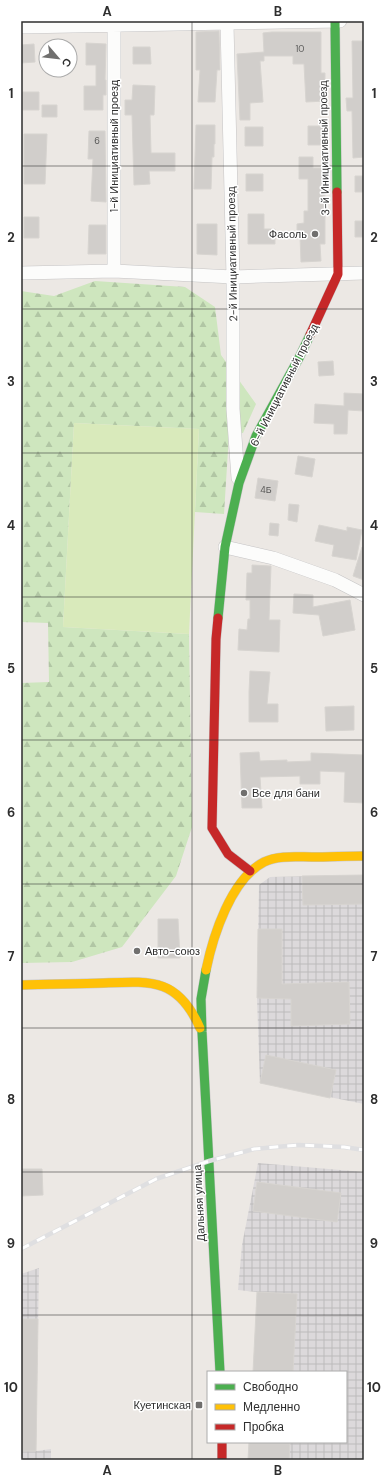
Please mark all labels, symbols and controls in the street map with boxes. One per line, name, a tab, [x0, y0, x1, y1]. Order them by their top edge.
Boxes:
text: A	[102, 3, 112, 20]
text: B	[274, 3, 282, 20]
north arrow	[38, 38, 78, 78]
house number: 10	[296, 43, 304, 55]
text: С	[59, 56, 75, 70]
street label: 1-й Инициативный проезд	[107, 79, 121, 212]
street label: 3-й Инициативный проезд	[316, 80, 332, 216]
text: 1	[9, 85, 13, 102]
text: 1	[372, 85, 376, 102]
house number: 6	[94, 135, 100, 147]
street label: 2-й Инициативный проезд	[224, 186, 240, 322]
place label: Фасоль	[269, 227, 307, 241]
text: 2	[7, 229, 15, 246]
marker: Фасоль	[310, 229, 320, 239]
text: 2	[370, 229, 378, 246]
street label: 6-й Инициативный проезд	[247, 321, 321, 449]
text: 3	[7, 373, 15, 390]
text: 3	[370, 373, 378, 390]
house number: 4Б	[260, 484, 272, 496]
text: 4	[7, 517, 15, 534]
text: 4	[370, 517, 378, 534]
text: 5	[7, 660, 15, 677]
text: 5	[370, 660, 378, 677]
place label: Все для бани	[252, 786, 320, 800]
marker: Все для бани	[239, 788, 249, 798]
text: 6	[7, 804, 15, 821]
text: 6	[370, 804, 378, 821]
place label: Авто-союз	[145, 944, 200, 958]
marker: Авто-союз	[132, 946, 142, 956]
text: 7	[8, 948, 15, 965]
text: 7	[371, 948, 378, 965]
text: 8	[7, 1091, 15, 1108]
text: 8	[370, 1091, 378, 1108]
street label: Дальняя улица	[190, 1163, 208, 1242]
text: 9	[7, 1235, 15, 1252]
text: 9	[370, 1235, 378, 1252]
legend	[207, 1371, 347, 1443]
text: 10	[4, 1379, 18, 1396]
text: Свободно	[243, 1379, 298, 1395]
text: 10	[367, 1379, 381, 1396]
place label: Куетинская	[134, 1398, 191, 1412]
text: Медленно	[243, 1399, 300, 1415]
marker: Куетинская	[194, 1400, 204, 1410]
text: Пробка	[243, 1419, 284, 1435]
text: A	[102, 1462, 112, 1479]
text: B	[274, 1462, 282, 1479]

